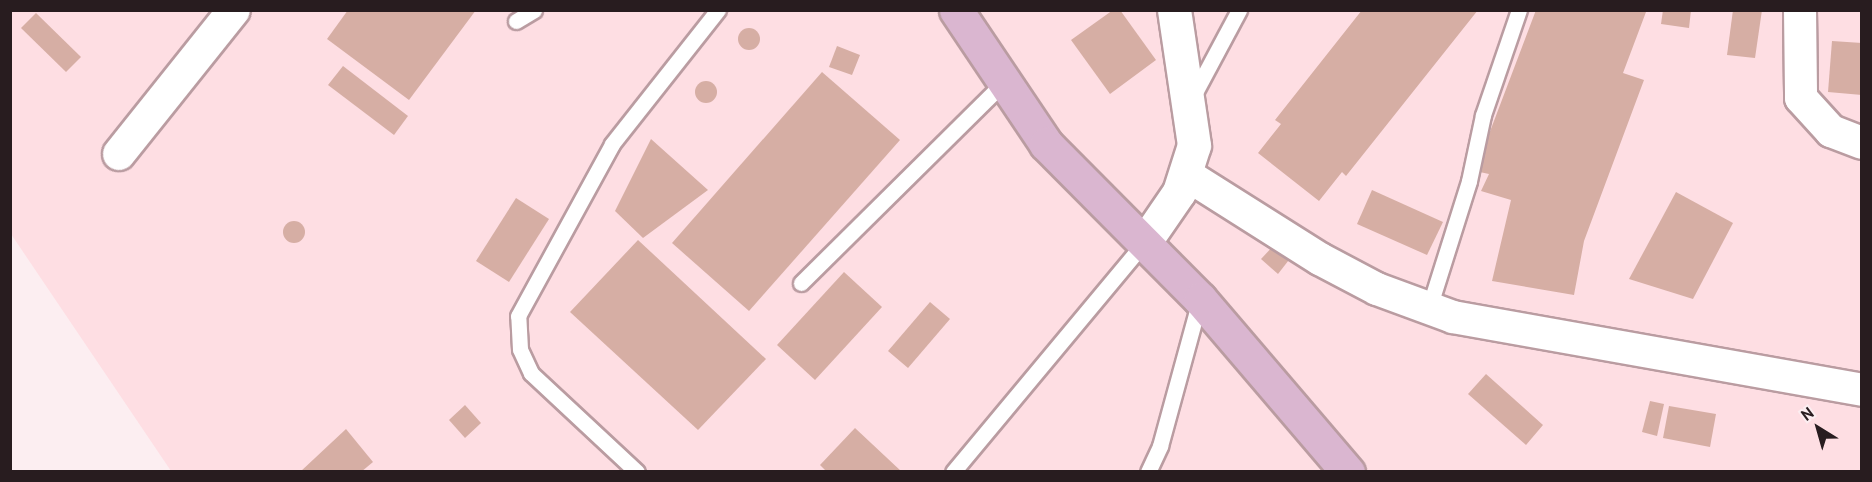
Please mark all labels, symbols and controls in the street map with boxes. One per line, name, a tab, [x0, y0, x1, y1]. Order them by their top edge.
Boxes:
north arrow	[1788, 398, 1848, 458]
text: N	[1797, 402, 1817, 425]

